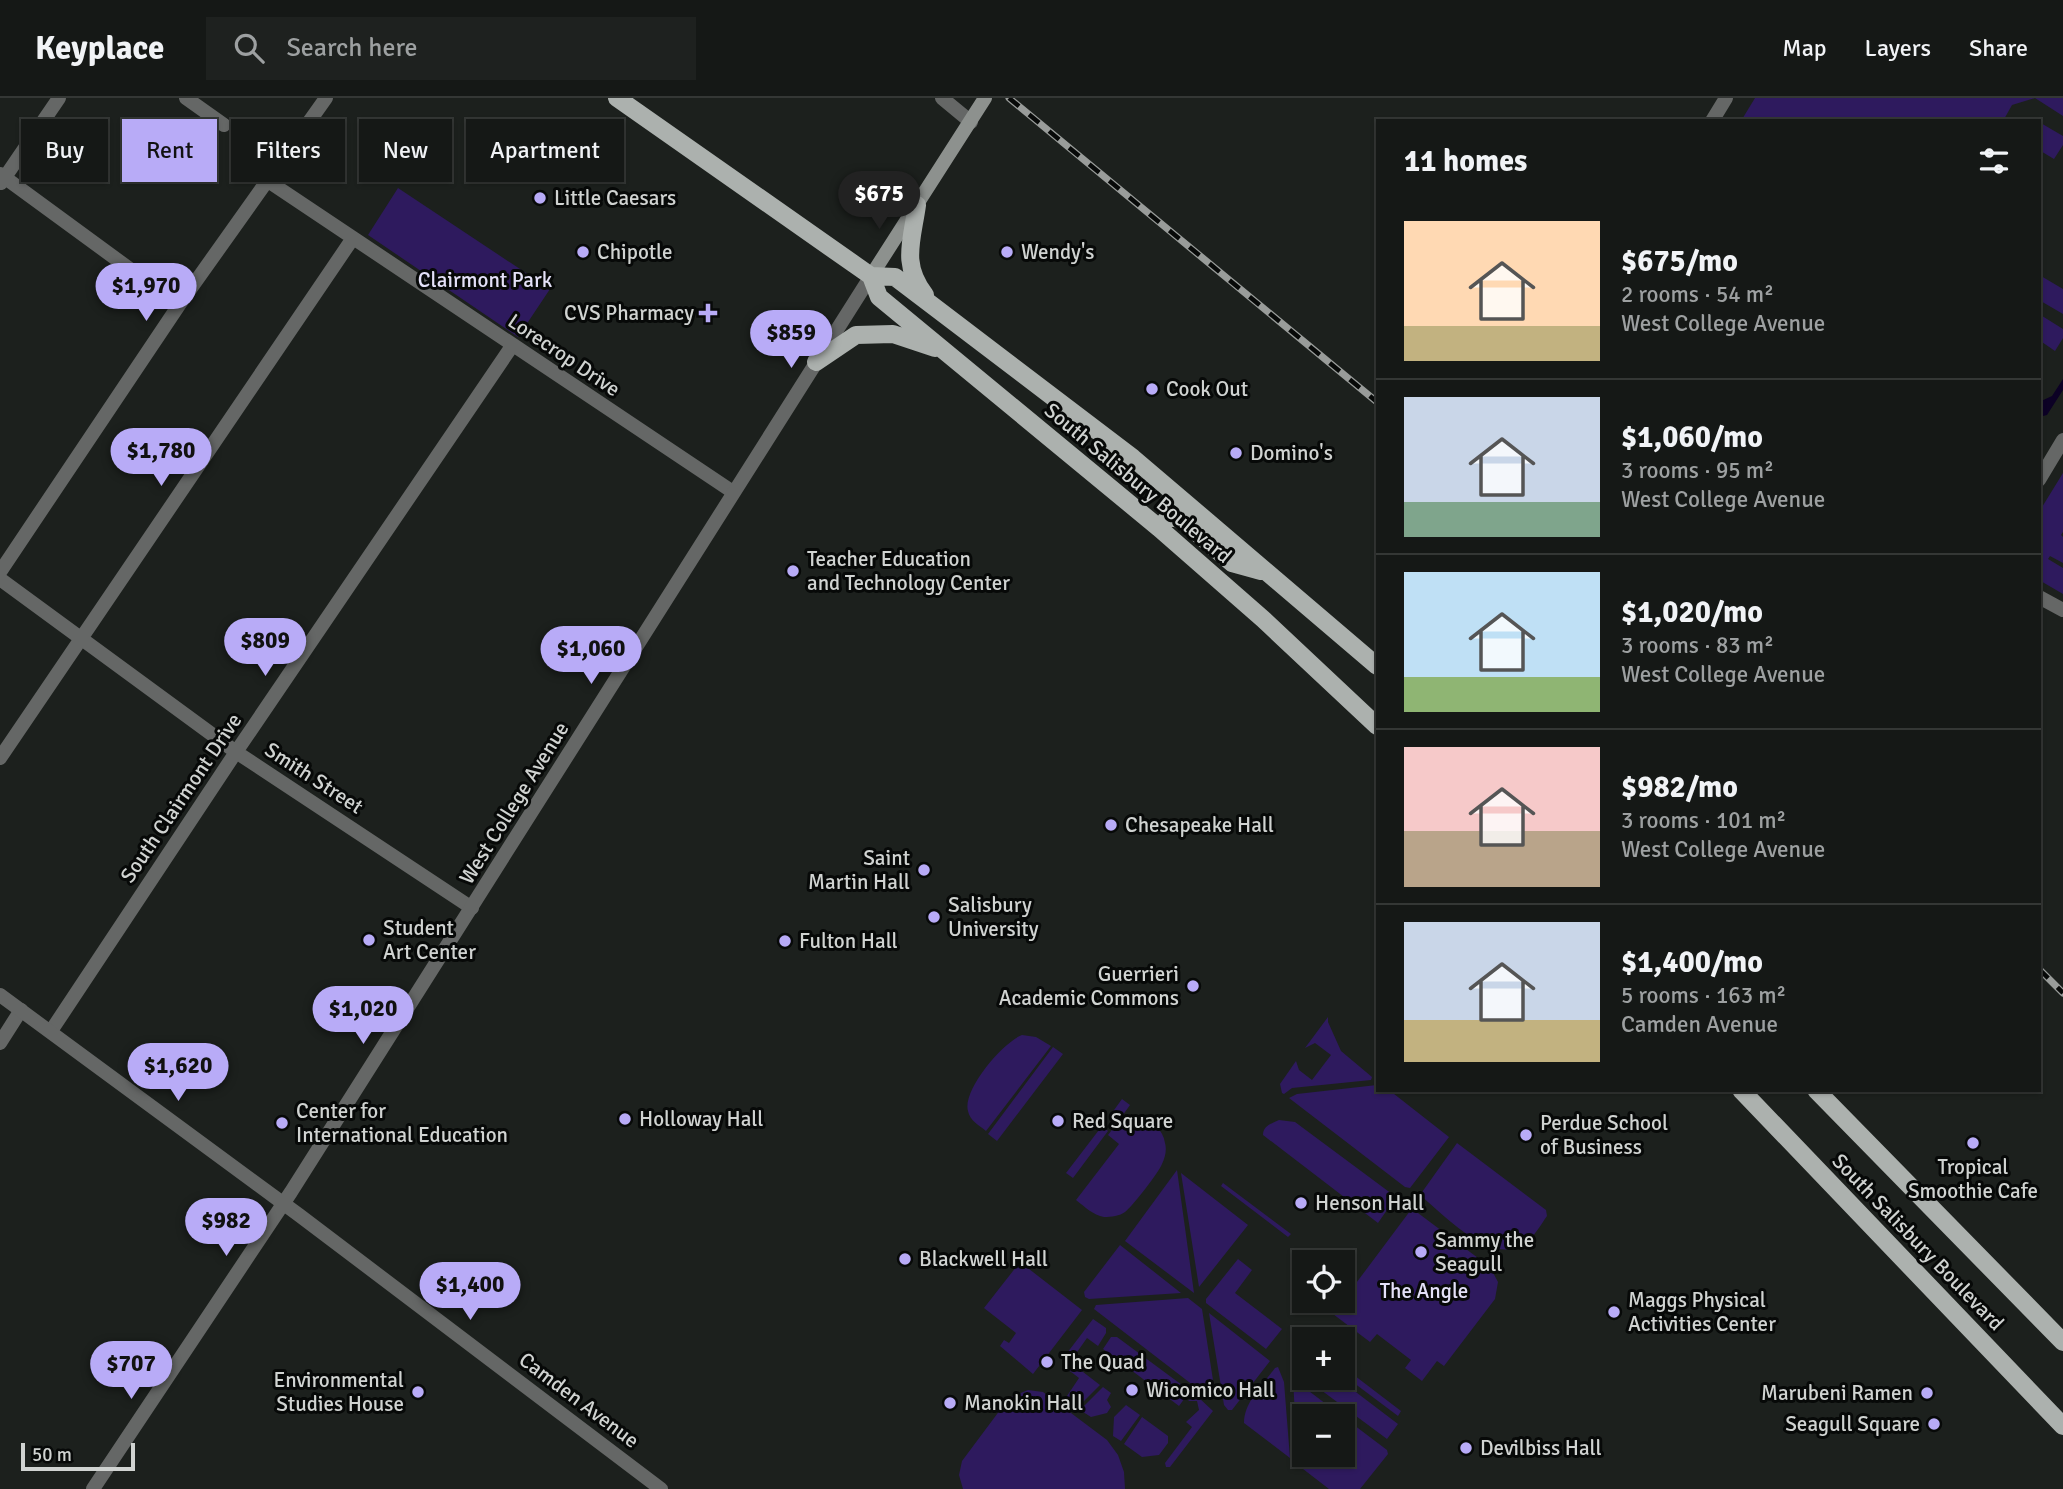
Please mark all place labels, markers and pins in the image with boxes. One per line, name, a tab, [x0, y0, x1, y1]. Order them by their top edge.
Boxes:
pin: $675	[838, 172, 920, 231]
place label: Little Caesars	[554, 185, 676, 211]
marker: Little Caesars	[532, 190, 548, 206]
place label: Chipotle	[597, 239, 672, 265]
place label: Wendy's	[1021, 239, 1094, 265]
marker: Chipotle	[575, 244, 591, 260]
marker: Wendy's	[999, 244, 1015, 260]
pin: $1,970	[89, 264, 203, 323]
place label: CVS Pharmacy	[564, 300, 694, 326]
marker: CVS Pharmacy	[700, 305, 716, 321]
pin: $859	[750, 310, 832, 370]
place label: Cook Out	[1166, 376, 1248, 402]
marker: Cook Out	[1144, 381, 1160, 397]
pin: $1,780	[104, 428, 218, 488]
place label: Domino's	[1250, 440, 1333, 466]
marker: Domino's	[1228, 445, 1244, 461]
place label: Teacher Education and Technology Center	[807, 546, 1010, 596]
marker: Teacher Education and Technology Center	[785, 563, 801, 579]
pin: $809	[224, 618, 306, 678]
pin: $1,060	[534, 626, 648, 686]
place label: Chesapeake Hall	[1125, 812, 1274, 838]
marker: Chesapeake Hall	[1103, 817, 1119, 833]
place label: Saint Martin Hall	[808, 845, 910, 895]
marker: Saint Martin Hall	[916, 862, 932, 878]
place label: Salisbury University	[948, 892, 1039, 942]
marker: Salisbury University	[926, 909, 942, 925]
place label: Student Art Center	[383, 915, 476, 965]
place label: Fulton Hall	[799, 928, 898, 954]
marker: Student Art Center	[361, 932, 377, 948]
marker: Fulton Hall	[777, 933, 793, 949]
place label: Guerrieri Academic Commons	[999, 961, 1179, 1011]
marker: Guerrieri Academic Commons	[1185, 978, 1201, 994]
pin: $1,020	[306, 986, 420, 1046]
pin: $1,620	[121, 1044, 235, 1103]
place label: Center for International Education	[296, 1098, 508, 1148]
place label: Holloway Hall	[639, 1106, 763, 1132]
place label: Red Square	[1072, 1108, 1173, 1134]
place label: Perdue School of Business	[1540, 1110, 1668, 1160]
marker: Holloway Hall	[617, 1111, 633, 1127]
marker: Red Square	[1050, 1113, 1066, 1129]
marker: Center for International Education	[274, 1115, 290, 1131]
marker: Perdue School of Business	[1518, 1127, 1534, 1143]
marker: Tropical Smoothie Cafe	[1965, 1135, 1981, 1151]
place label: Tropical Smoothie Cafe	[1908, 1154, 2038, 1204]
place label: Henson Hall	[1315, 1190, 1424, 1216]
marker: Henson Hall	[1293, 1195, 1309, 1211]
pin: $982	[185, 1198, 267, 1258]
place label: Sammy the Seagull	[1435, 1227, 1534, 1277]
marker: Sammy the Seagull	[1413, 1244, 1429, 1260]
place label: Blackwell Hall	[919, 1246, 1048, 1272]
marker: Blackwell Hall	[897, 1251, 913, 1267]
pin: $1,400	[413, 1262, 527, 1322]
place label: Maggs Physical Activities Center	[1628, 1287, 1776, 1337]
marker: Maggs Physical Activities Center	[1606, 1304, 1622, 1320]
pin: $707	[90, 1342, 172, 1401]
place label: The Quad	[1061, 1349, 1145, 1375]
marker: The Quad	[1039, 1354, 1055, 1370]
place label: Environmental Studies House	[273, 1367, 404, 1417]
place label: Wicomico Hall	[1146, 1377, 1275, 1403]
place label: Marubeni Ramen	[1761, 1380, 1913, 1406]
marker: Wicomico Hall	[1124, 1382, 1140, 1398]
marker: Environmental Studies House	[410, 1384, 426, 1400]
marker: Marubeni Ramen	[1919, 1385, 1935, 1401]
place label: Manokin Hall	[964, 1390, 1083, 1416]
marker: Manokin Hall	[942, 1395, 958, 1411]
place label: Seagull Square	[1785, 1411, 1920, 1437]
marker: Seagull Square	[1926, 1416, 1942, 1432]
place label: Devilbiss Hall	[1480, 1435, 1602, 1461]
marker: Devilbiss Hall	[1458, 1440, 1474, 1456]

